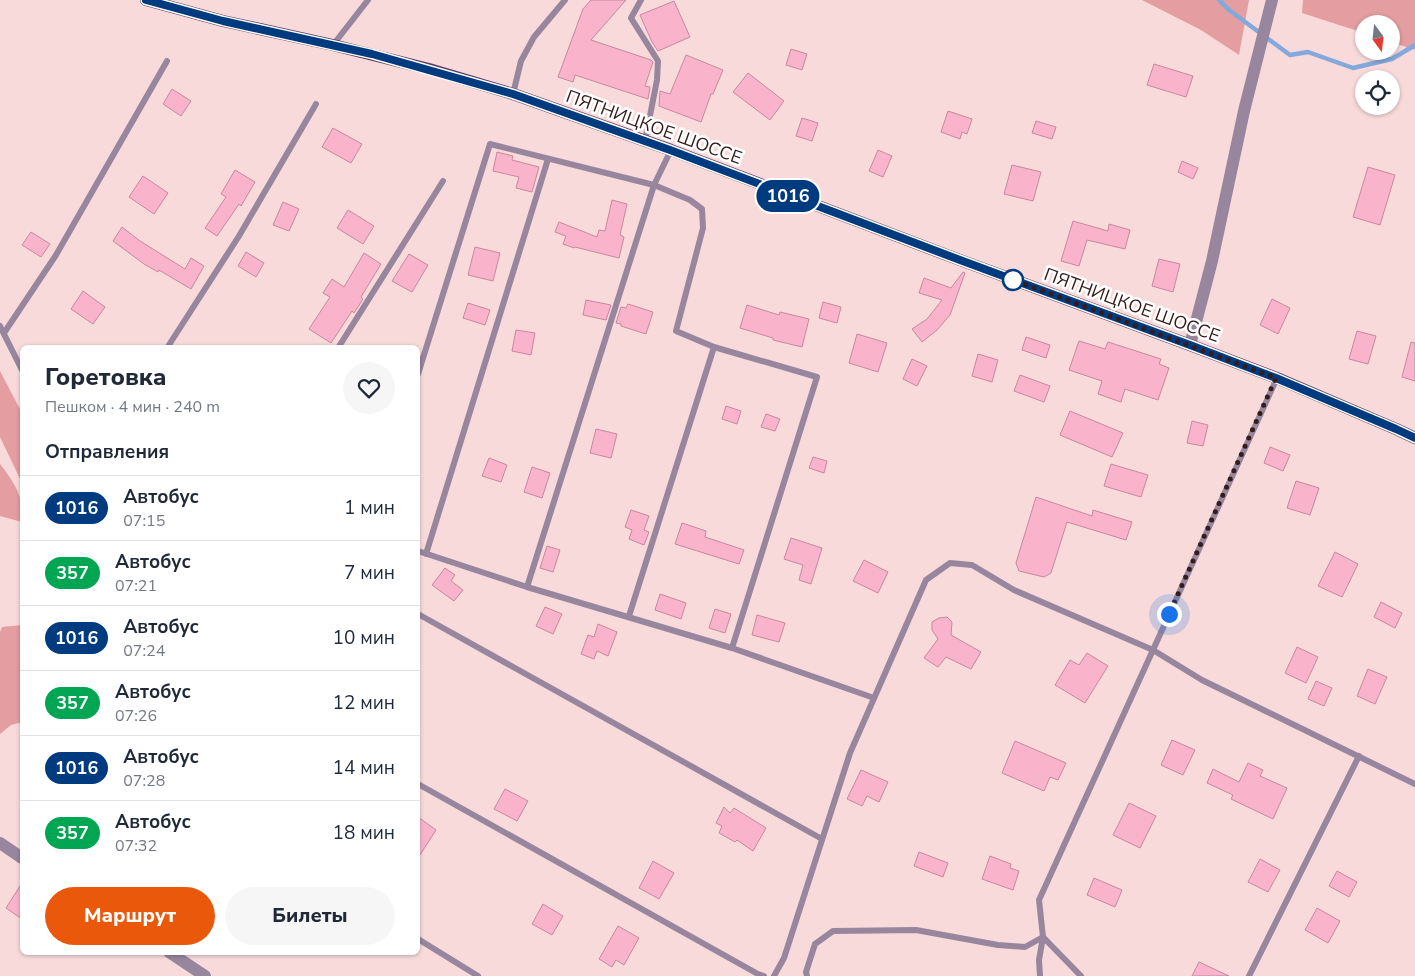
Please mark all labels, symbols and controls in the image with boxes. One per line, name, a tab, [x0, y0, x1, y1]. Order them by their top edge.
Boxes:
north arrow	[1355, 15, 1400, 60]
map controls	[1355, 15, 1400, 115]
button: locate	[1355, 70, 1400, 115]
street label: ПЯТНИЦКОЕ ШОССЕ	[563, 84, 745, 170]
line badge: 1016	[753, 180, 823, 212]
text: 1016	[766, 184, 810, 208]
street label: ПЯТНИЦКОЕ ШОССЕ	[1041, 262, 1223, 348]
unlabelled marker	[1002, 269, 1024, 291]
text: Горетовка	[45, 361, 167, 393]
button: heart	[343, 362, 395, 414]
text: Пешком · 4 мин · 240 m	[45, 396, 220, 418]
text: Отправления	[45, 439, 169, 465]
text: Автобус	[123, 484, 199, 510]
text: 1 мин	[344, 495, 395, 521]
text: 1016	[55, 496, 98, 520]
text: 07:15	[123, 510, 165, 532]
text: Автобус	[115, 549, 191, 575]
text: 7 мин	[344, 560, 395, 586]
text: 357	[56, 561, 89, 585]
text: 07:21	[115, 575, 157, 597]
your location	[1157, 602, 1182, 627]
text: Автобус	[123, 614, 199, 640]
text: 10 мин	[333, 625, 395, 651]
text: 1016	[55, 626, 98, 650]
text: 07:24	[123, 640, 165, 662]
text: Автобус	[115, 679, 191, 705]
text: 12 мин	[333, 690, 395, 716]
text: 357	[56, 691, 89, 715]
text: 07:26	[115, 705, 157, 727]
text: Автобус	[123, 744, 199, 770]
text: 14 мин	[333, 755, 395, 781]
text: 1016	[55, 756, 98, 780]
text: 07:28	[123, 770, 165, 792]
text: Автобус	[115, 809, 191, 835]
text: 18 мин	[333, 820, 395, 846]
text: 357	[56, 821, 89, 845]
text: 07:32	[115, 835, 157, 857]
button: Маршрут	[45, 887, 215, 945]
button: Билеты	[225, 887, 395, 945]

